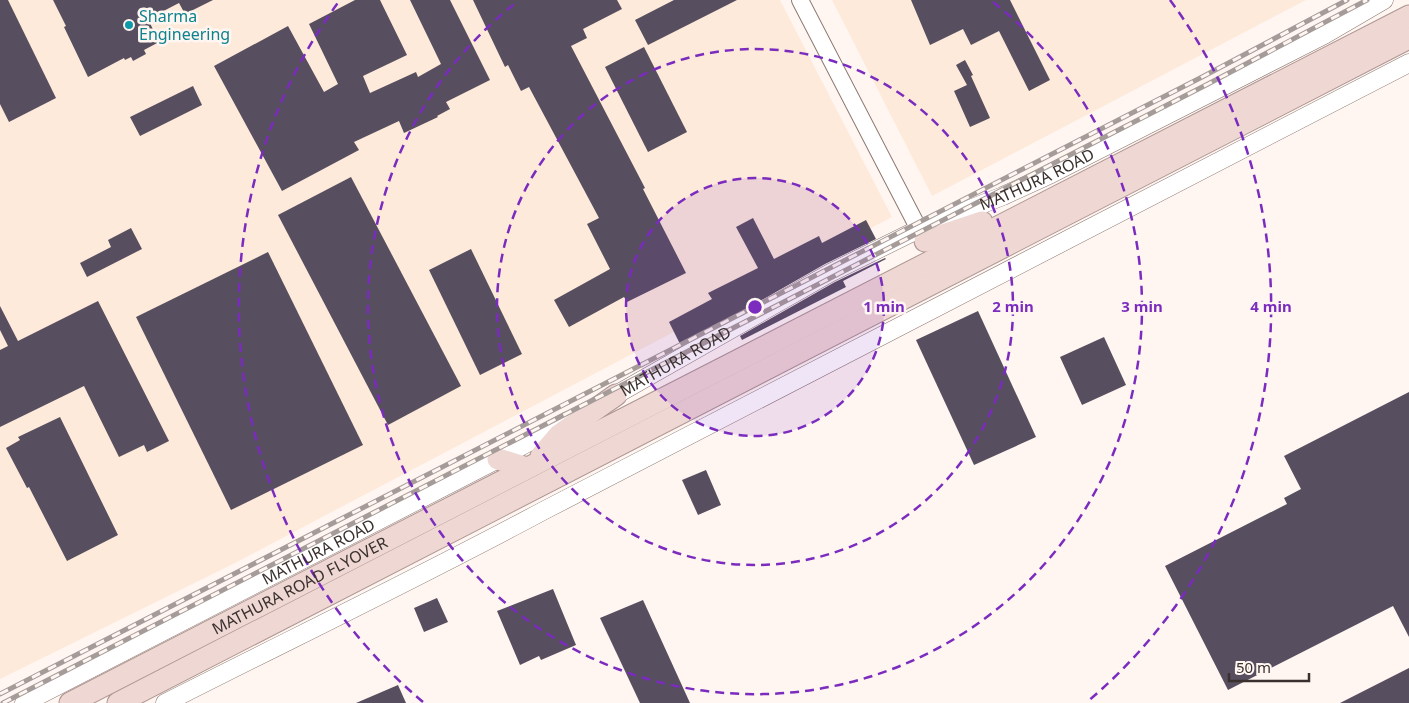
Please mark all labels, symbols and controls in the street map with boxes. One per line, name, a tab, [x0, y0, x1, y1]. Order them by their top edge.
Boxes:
place label: Sharma Engineering	[139, 5, 230, 45]
marker: Sharma Engineering	[123, 19, 135, 31]
street label: MATHURA ROAD	[976, 143, 1098, 215]
text: 1 min	[863, 296, 905, 316]
text: 2 min	[992, 296, 1034, 316]
text: 3 min	[1121, 296, 1163, 316]
text: 4 min	[1250, 296, 1292, 316]
centre of rings	[746, 298, 764, 316]
street label: MATHURA ROAD	[616, 321, 735, 401]
street label: MATHURA ROAD	[258, 513, 379, 590]
street label: MATHURA ROAD FLYOVER	[208, 531, 391, 639]
scale bar	[1229, 650, 1309, 682]
text: 50 m	[1236, 657, 1271, 677]

